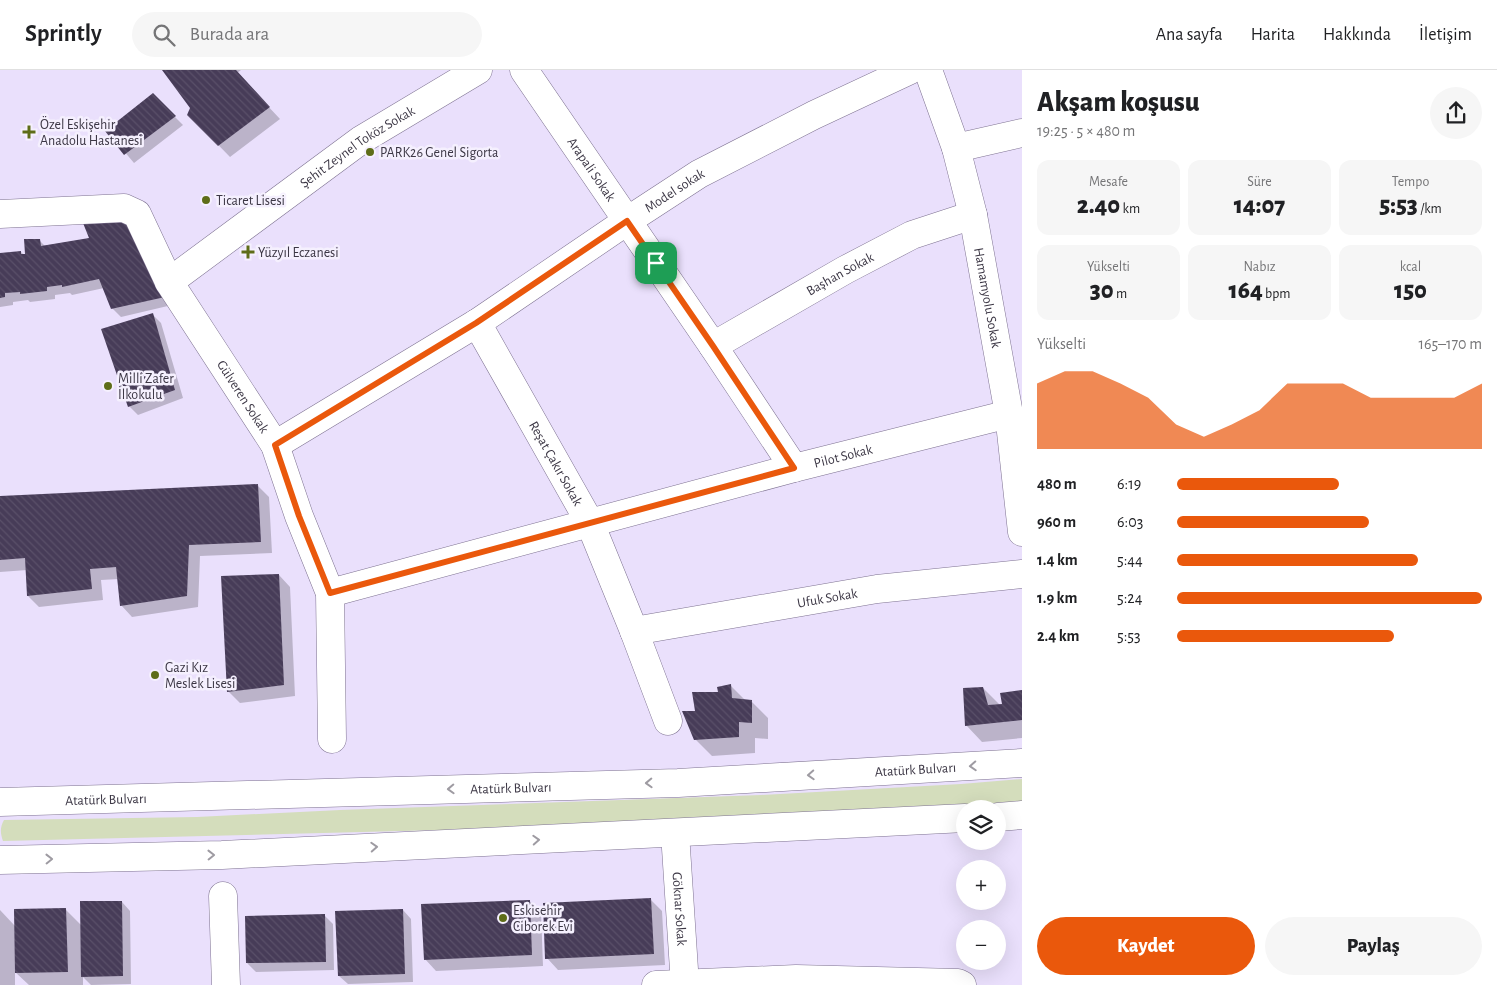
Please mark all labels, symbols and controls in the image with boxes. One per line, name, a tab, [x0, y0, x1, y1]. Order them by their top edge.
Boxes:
search box	[132, 12, 482, 57]
icon: search	[150, 21, 178, 49]
text: Sprintly	[25, 22, 102, 46]
text: Burada ara	[190, 25, 269, 44]
text: Ana sayfa	[1156, 26, 1223, 44]
text: Harita	[1251, 26, 1295, 44]
text: Hakkında	[1323, 26, 1391, 44]
text: İletişim	[1419, 26, 1472, 44]
button: share	[1430, 87, 1482, 139]
text: Akşam koşusu	[1037, 89, 1200, 117]
street label: Şehit Zeynel Toköz Sokak	[298, 103, 418, 191]
place label: Özel Eskişehir Anadolu Hastanesi	[40, 115, 143, 148]
text: 19:25 · 5 × 480 m	[1037, 123, 1135, 139]
marker: Özel Eskişehir Anadolu Hastanesi	[22, 125, 36, 139]
street label: Arapali Sokak	[564, 135, 618, 204]
marker: PARK26 Genel Sigorta	[364, 146, 376, 158]
place label: PARK26 Genel Sigorta	[380, 146, 499, 160]
street label: Model sokak	[643, 166, 707, 215]
text: Mesafe	[1089, 175, 1128, 189]
text: Süre	[1247, 175, 1272, 189]
text: Tempo	[1392, 175, 1429, 189]
text: 2.40	[1077, 193, 1120, 218]
text: 14:07	[1234, 193, 1285, 218]
text: 5:53	[1379, 193, 1418, 218]
marker: Ticaret Lisesi	[200, 194, 212, 206]
place label: Ticaret Lisesi	[216, 194, 285, 208]
text: km	[1120, 202, 1140, 216]
text: /km	[1418, 202, 1442, 216]
pin	[635, 242, 677, 284]
marker: Yüzyıl Eczanesi	[242, 246, 254, 258]
place label: Yüzyıl Eczanesi	[258, 246, 339, 260]
street label: Hamamyolu Sokak	[971, 246, 1003, 350]
icon: arrive	[642, 249, 670, 277]
street label: Başhan Sokak	[804, 250, 877, 299]
text: Yükselti	[1087, 260, 1130, 274]
text: Nabız	[1243, 260, 1276, 274]
text: kcal	[1400, 260, 1421, 274]
text: 30	[1090, 278, 1114, 303]
text: 164	[1229, 278, 1263, 303]
text: 150	[1394, 278, 1427, 303]
text: m	[1114, 287, 1127, 301]
text: bpm	[1263, 287, 1290, 301]
text: Yükselti	[1037, 336, 1086, 352]
text: 165–170 m	[1419, 336, 1482, 352]
street label: Gülveren Sokak	[214, 358, 272, 436]
place label: Milli Zafer İlkokulu	[118, 372, 174, 402]
marker: Milli Zafer İlkokulu	[102, 380, 114, 392]
street label: Reşat Çakır Sokak	[526, 419, 585, 509]
street label: Pilot Sokak	[812, 442, 875, 471]
text: 480 m	[1037, 476, 1077, 492]
text: 6:19	[1117, 476, 1141, 492]
text: 960 m	[1037, 514, 1076, 530]
text: 6:03	[1117, 514, 1143, 530]
text: 1.4 km	[1037, 552, 1078, 568]
text: 5:44	[1117, 552, 1143, 568]
street label: Ufuk Sokak	[796, 586, 859, 611]
text: 1.9 km	[1037, 590, 1077, 606]
text: 5:24	[1117, 590, 1142, 606]
text: 2.4 km	[1037, 628, 1080, 644]
text: 5:53	[1117, 628, 1141, 644]
place label: Gazi Kız Meslek Lisesi	[165, 661, 235, 691]
marker: Gazi Kız Meslek Lisesi	[149, 669, 161, 681]
one-way arrow	[969, 760, 977, 771]
street label: Atatürk Bulvarı	[874, 761, 957, 780]
one-way arrow	[807, 770, 815, 781]
one-way arrow	[645, 778, 653, 789]
street label: Atatürk Bulvarı	[470, 781, 552, 797]
one-way arrow	[447, 784, 455, 794]
street label: Atatürk Bulvarı	[65, 792, 147, 808]
map controls	[956, 800, 1006, 970]
button: layers	[956, 800, 1006, 850]
one-way arrow	[532, 834, 540, 845]
one-way arrow	[370, 842, 378, 853]
one-way arrow	[208, 850, 215, 860]
one-way arrow	[45, 853, 53, 864]
button: +	[956, 860, 1006, 910]
street label: Göknar Sokak	[670, 872, 688, 947]
place label: Eskisehir Ciborek Evi	[513, 904, 573, 934]
marker: Eskisehir Ciborek Evi	[497, 912, 509, 924]
button: Kaydet	[1037, 917, 1255, 975]
button: Paylaş	[1265, 917, 1482, 975]
button: −	[956, 920, 1006, 970]

